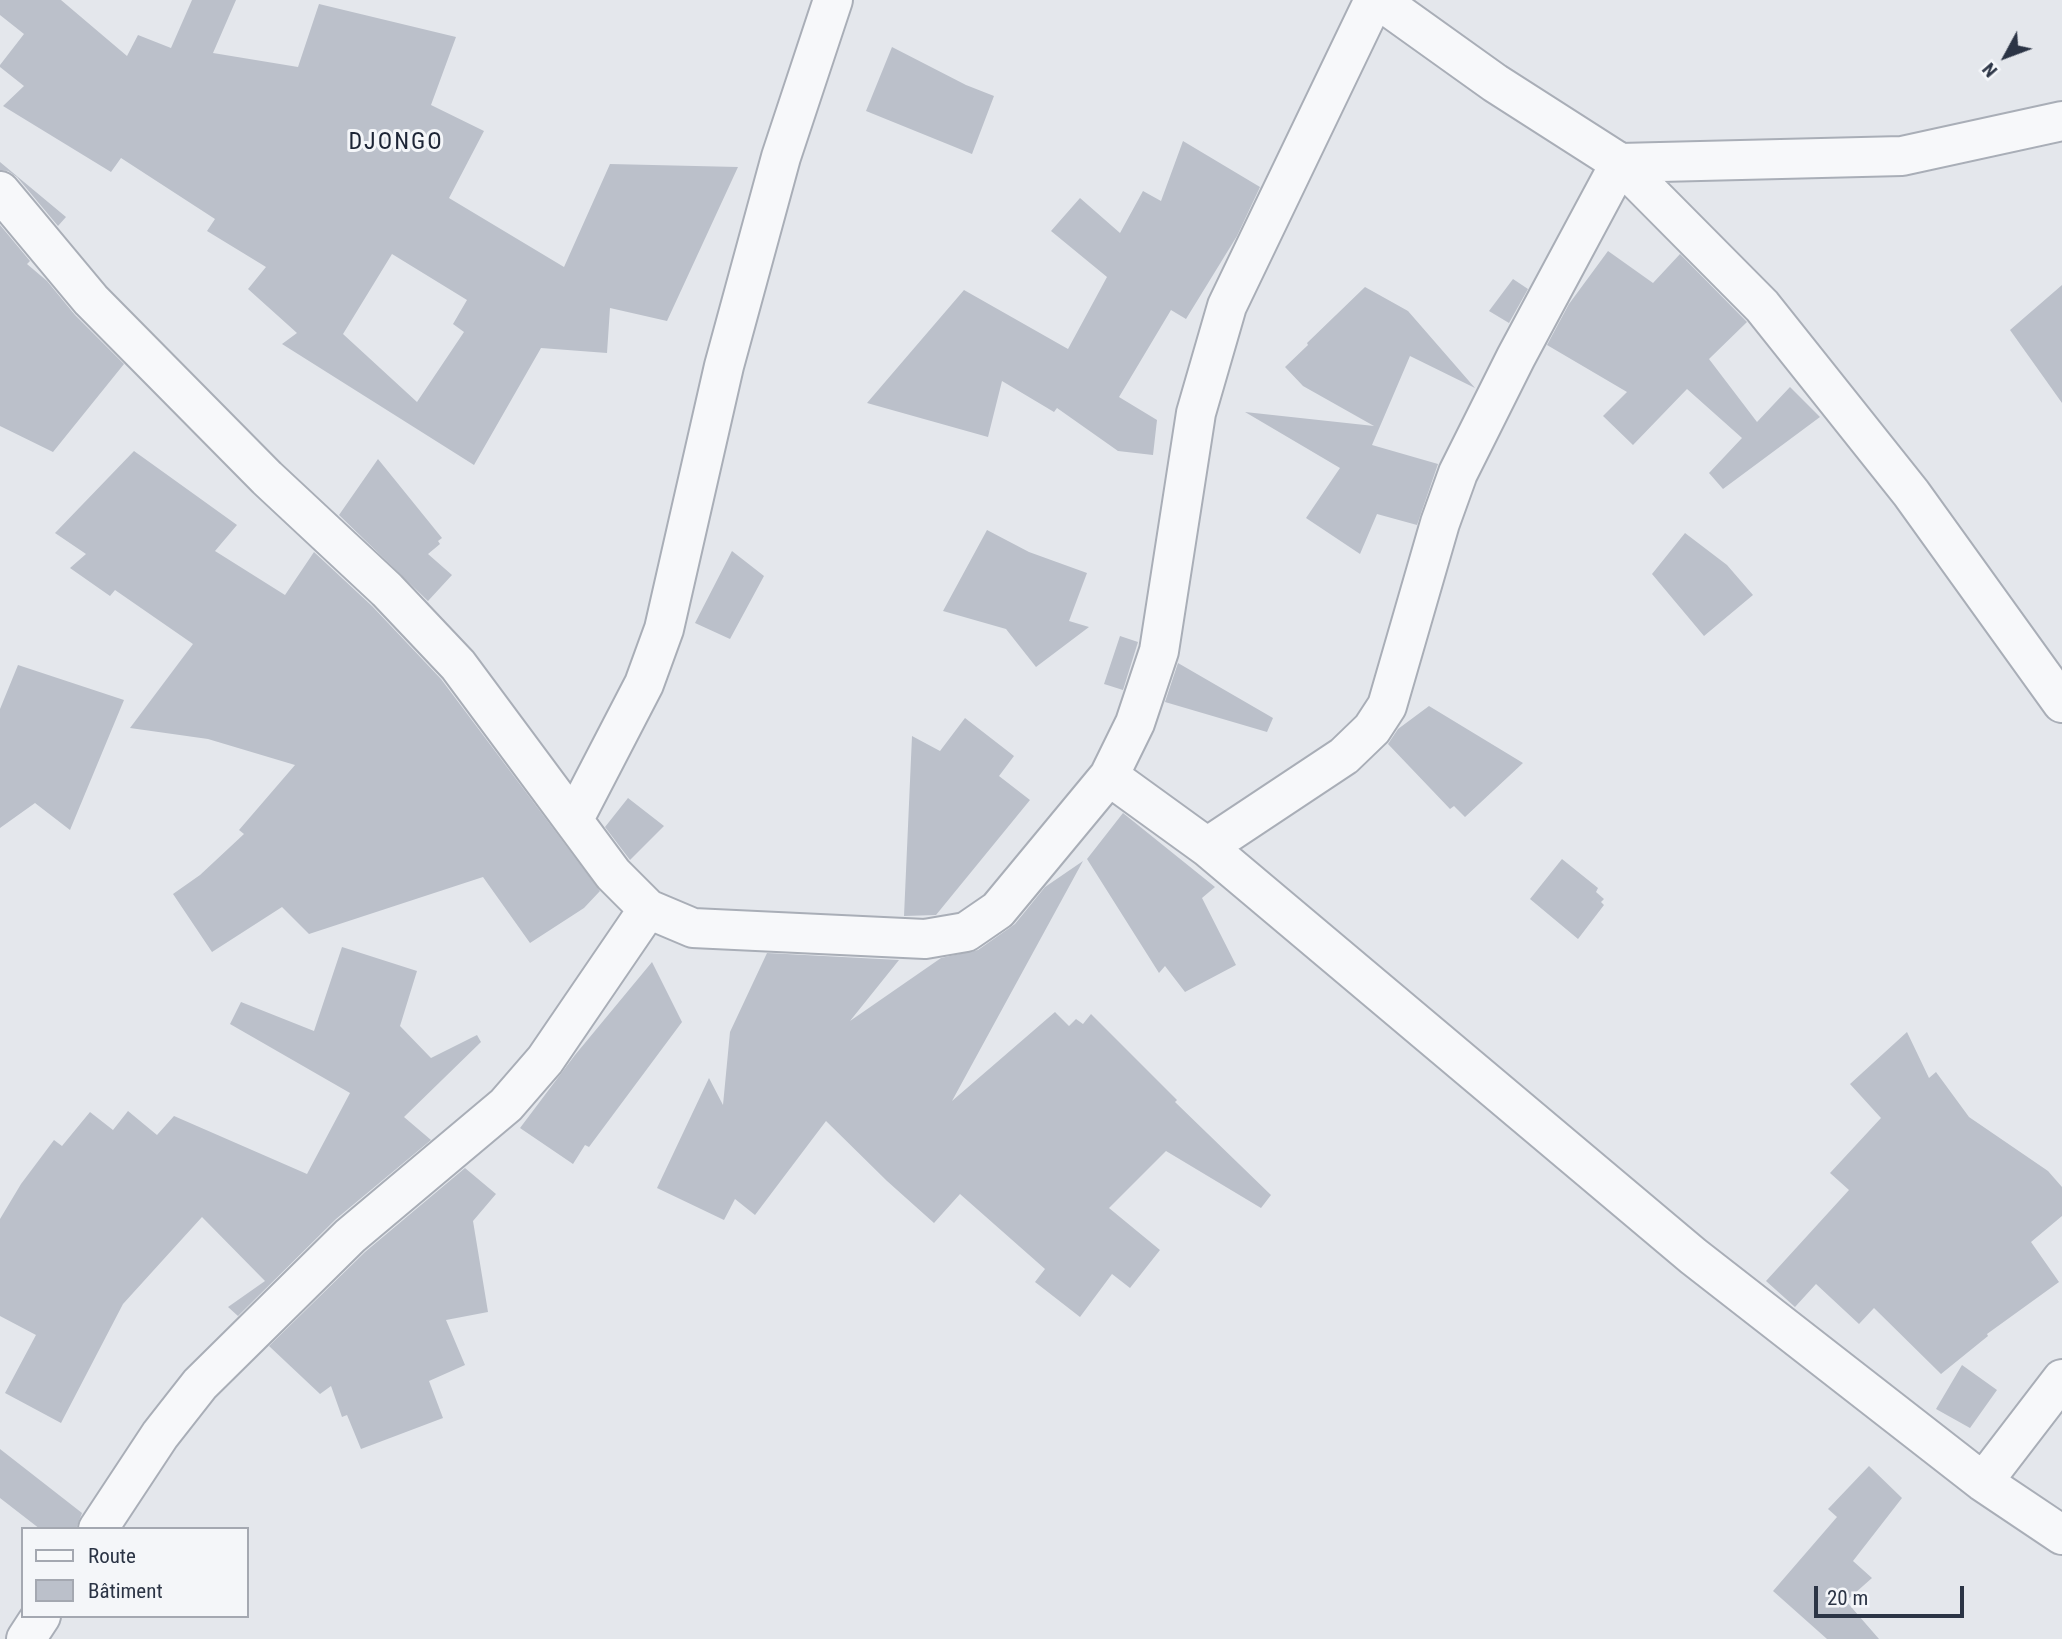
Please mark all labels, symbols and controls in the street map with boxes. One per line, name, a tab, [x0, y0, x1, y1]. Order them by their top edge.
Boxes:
north arrow	[1971, 21, 2041, 91]
text: N	[1977, 58, 2002, 82]
district label: DJONGO	[349, 129, 443, 157]
legend	[21, 1527, 248, 1618]
text: Route	[88, 1544, 136, 1568]
scale bar	[1817, 1572, 1968, 1616]
text: Bâtiment	[88, 1579, 163, 1603]
text: 20 m	[1827, 1586, 1868, 1610]

